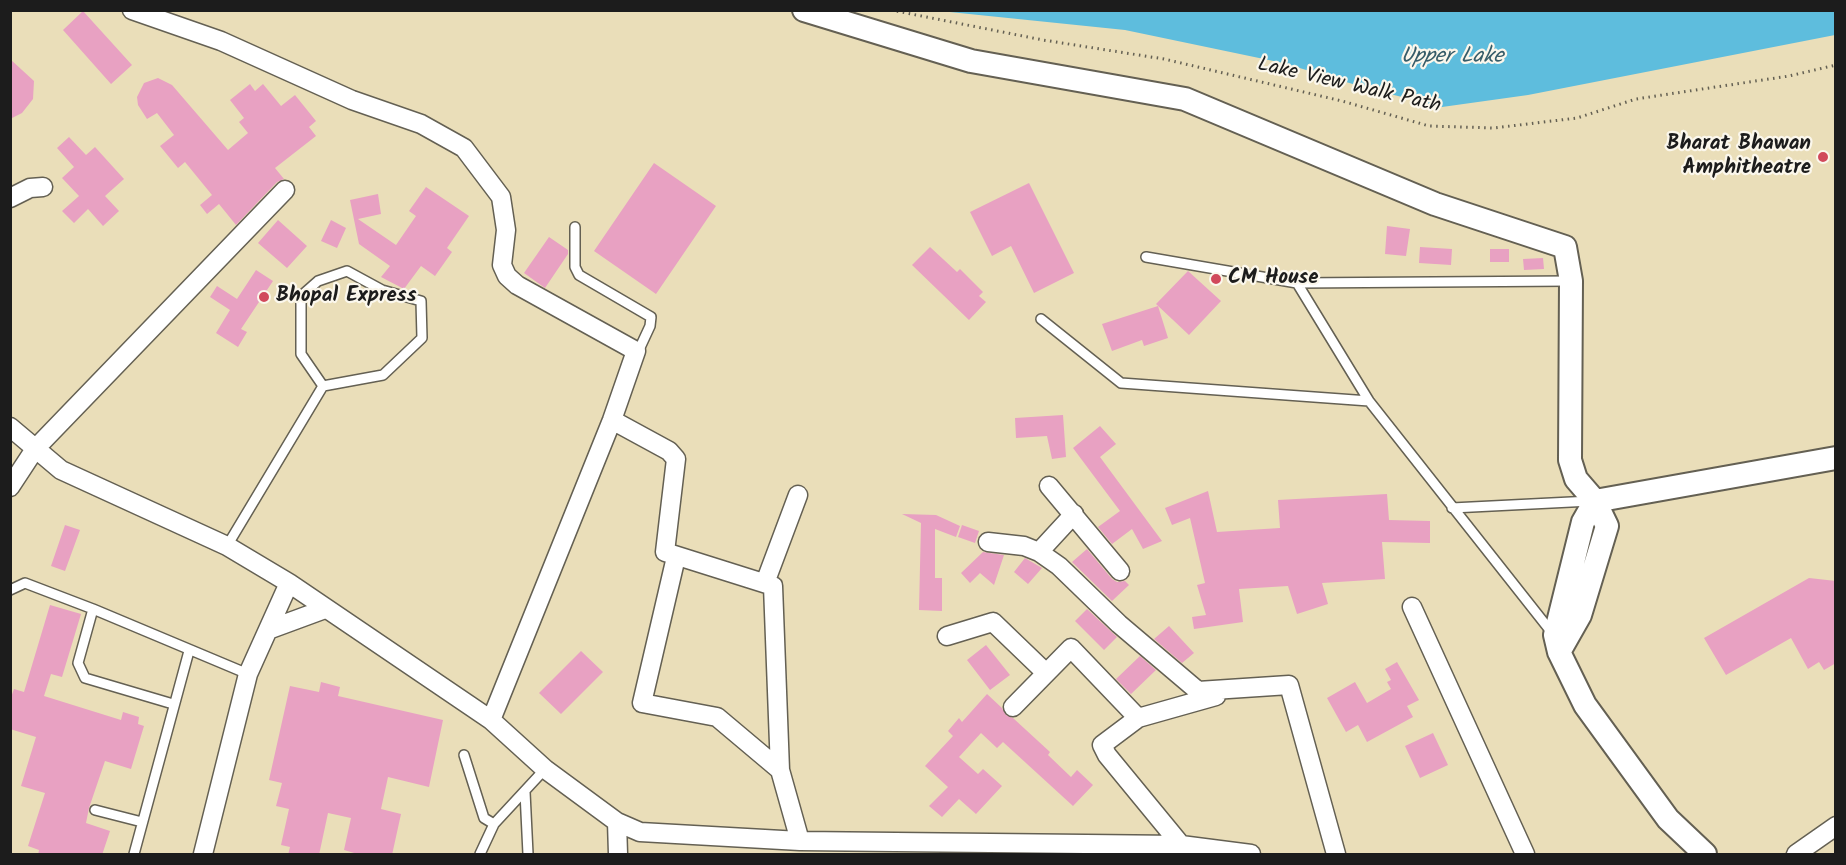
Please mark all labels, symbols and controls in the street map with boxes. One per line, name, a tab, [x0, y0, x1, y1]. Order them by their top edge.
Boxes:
water label: Upper Lake	[1401, 45, 1503, 71]
street label: Lake View Walk Path	[1255, 54, 1443, 120]
place label: Bharat Bhawan Amphitheatre	[1667, 132, 1811, 182]
marker: Bharat Bhawan Amphitheatre	[1816, 150, 1830, 164]
place label: CM House	[1228, 266, 1318, 292]
marker: CM House	[1209, 272, 1223, 286]
place label: Bhopal Express	[276, 284, 416, 310]
marker: Bhopal Express	[257, 290, 271, 304]

